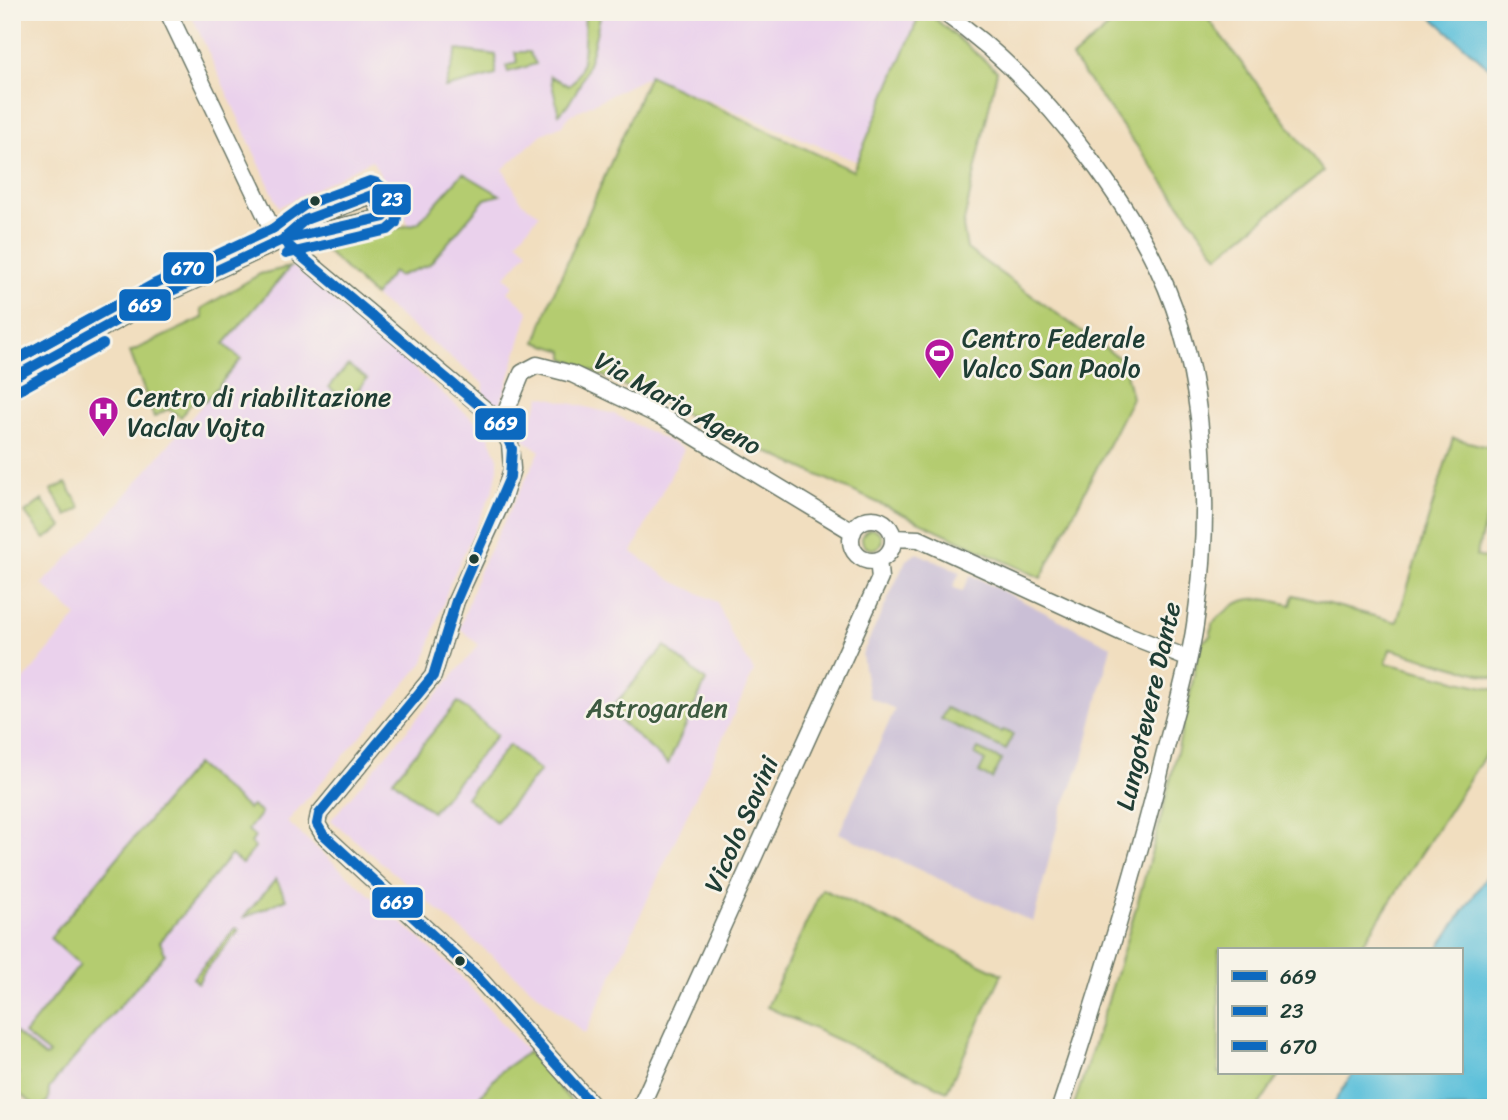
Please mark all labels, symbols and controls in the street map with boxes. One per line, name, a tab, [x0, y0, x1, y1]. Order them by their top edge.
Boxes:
line badge: 23	[371, 183, 412, 216]
text: 23	[380, 183, 403, 216]
unlabelled marker	[308, 194, 322, 208]
line badge: 670	[162, 251, 215, 285]
text: 670	[170, 252, 205, 285]
line badge: 669	[118, 288, 172, 322]
text: 669	[127, 289, 162, 322]
place label: Centro Federale Valco San Paolo	[962, 315, 1145, 391]
sports icon: Centro Federale Valco San Paolo	[922, 336, 956, 380]
street label: Via Mario Ageno	[586, 338, 770, 468]
place label: Centro di riabilitazione Vaclav Vojta	[127, 374, 391, 450]
hospital icon: Centro di riabilitazione Vaclav Vojta	[87, 395, 121, 439]
line badge: 669	[474, 407, 527, 441]
text: 669	[483, 407, 518, 440]
unlabelled marker	[467, 552, 481, 566]
street label: Lungotevere Dante	[1102, 597, 1194, 815]
park label: Astrogarden	[585, 685, 728, 731]
street label: Vicolo Savini	[690, 747, 792, 900]
line badge: 669	[371, 886, 424, 919]
text: 669	[379, 886, 414, 919]
legend	[1218, 948, 1462, 1074]
unlabelled marker	[453, 954, 467, 968]
text: 669	[1280, 958, 1317, 996]
text: 23	[1280, 992, 1304, 1030]
text: 670	[1280, 1028, 1317, 1066]

